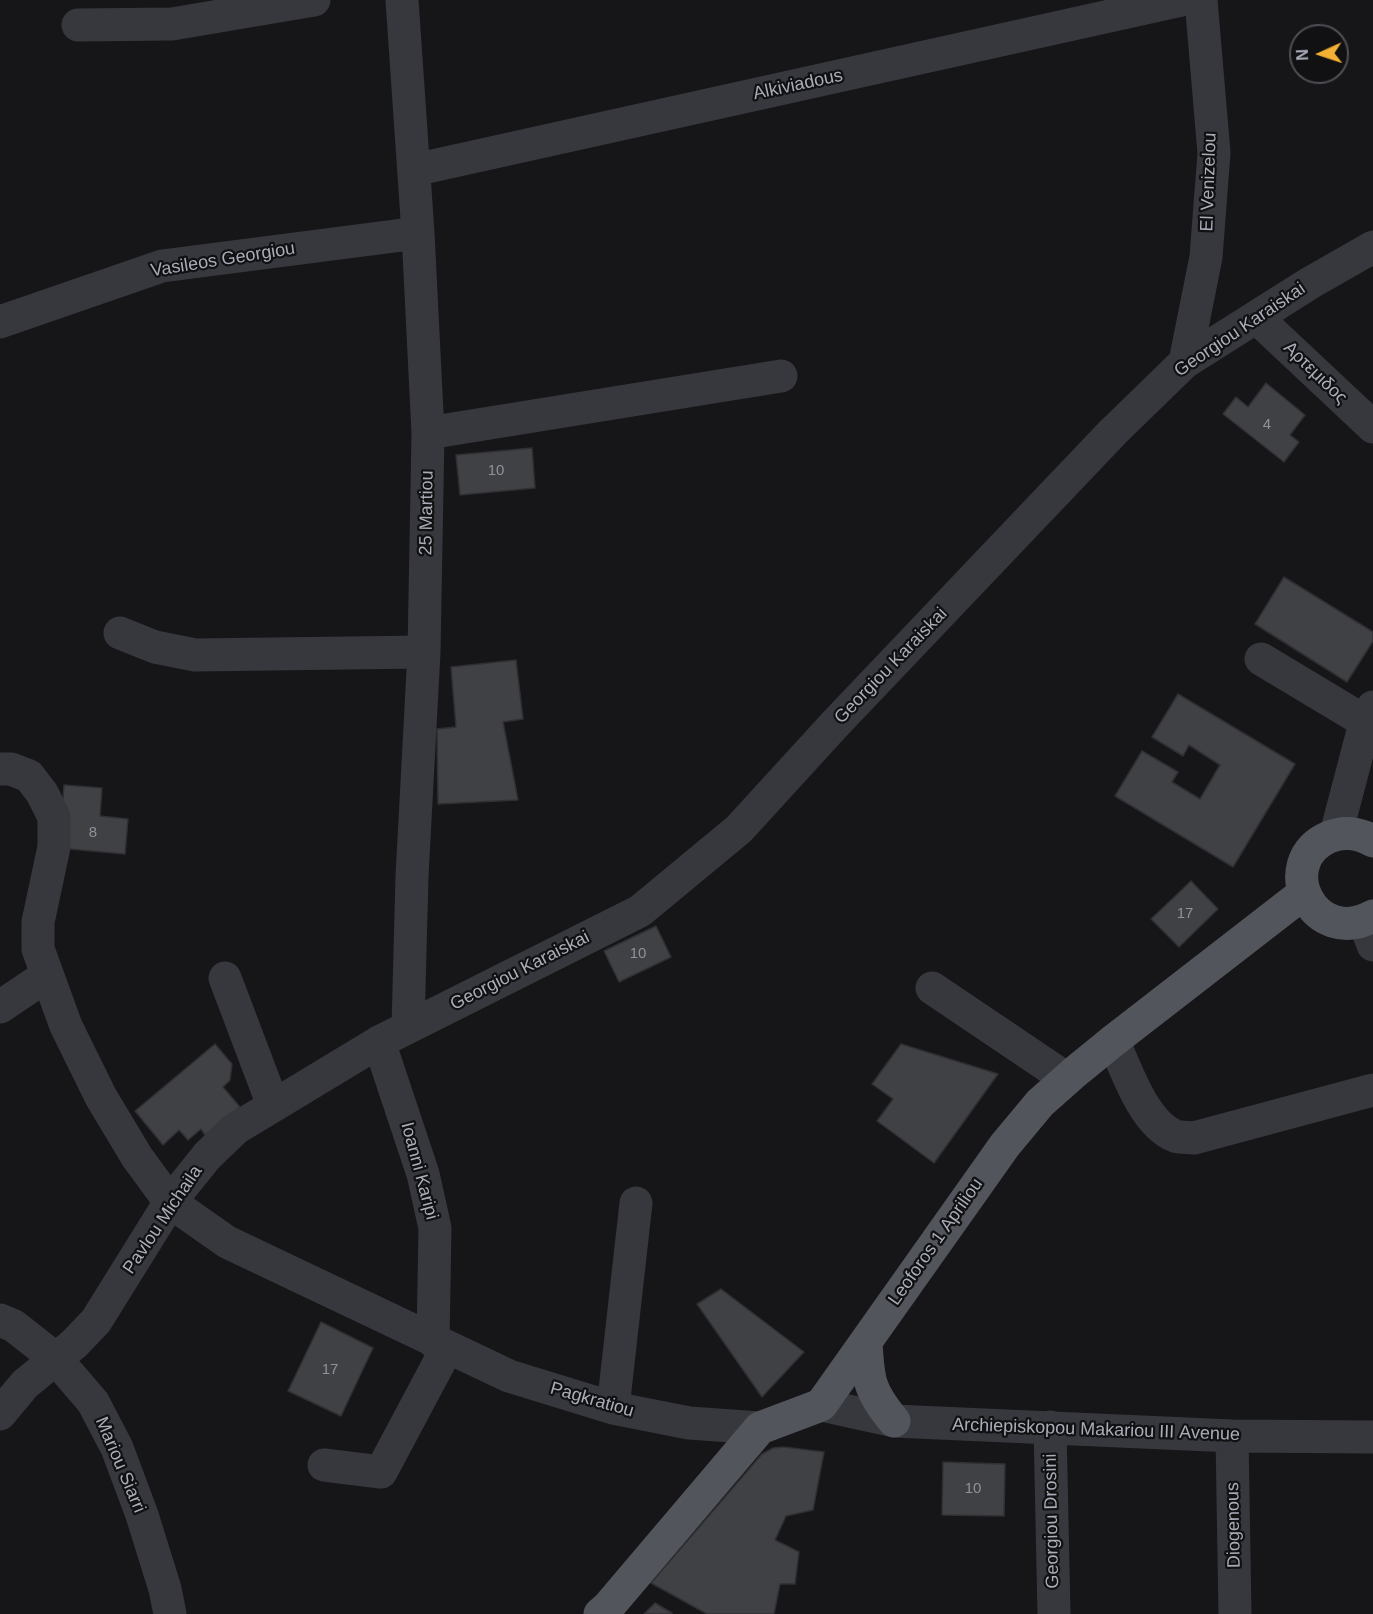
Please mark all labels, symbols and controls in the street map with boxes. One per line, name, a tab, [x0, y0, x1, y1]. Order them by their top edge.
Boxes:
north arrow	[1289, 24, 1349, 84]
text: N	[1294, 49, 1311, 61]
street label: Alkiviadous	[751, 65, 845, 105]
street label: El Venizelou	[1196, 132, 1222, 232]
street label: Vasileos Georgiou	[149, 238, 297, 282]
street label: Georgiou Karaiskai	[1171, 278, 1309, 382]
street label: Αρτεμιδος	[1279, 337, 1351, 409]
house number: 4	[1263, 416, 1271, 434]
house number: 10	[488, 462, 504, 480]
street label: 25 Martiou	[415, 470, 439, 556]
street label: Georgiou Karaiskai	[830, 603, 952, 729]
house number: 8	[89, 824, 97, 842]
house number: 17	[1177, 905, 1193, 923]
street label: Georgiou Karaiskai	[447, 927, 593, 1015]
house number: 10	[630, 945, 646, 963]
street label: Ioanni Karipi	[396, 1120, 442, 1222]
street label: Pavlou Michaila	[119, 1162, 207, 1278]
street label: Leoforos 1 Apriliou	[884, 1174, 988, 1310]
house number: 17	[322, 1361, 338, 1379]
street label: Pagkratiou	[548, 1378, 636, 1422]
street label: Mariou Siarri	[90, 1414, 150, 1516]
street label: Archiepiskopou Makariou III Avenue	[952, 1414, 1240, 1446]
street label: Georgiou Drosini	[1040, 1453, 1064, 1589]
house number: 10	[965, 1480, 981, 1498]
street label: Diogenous	[1222, 1482, 1246, 1568]

